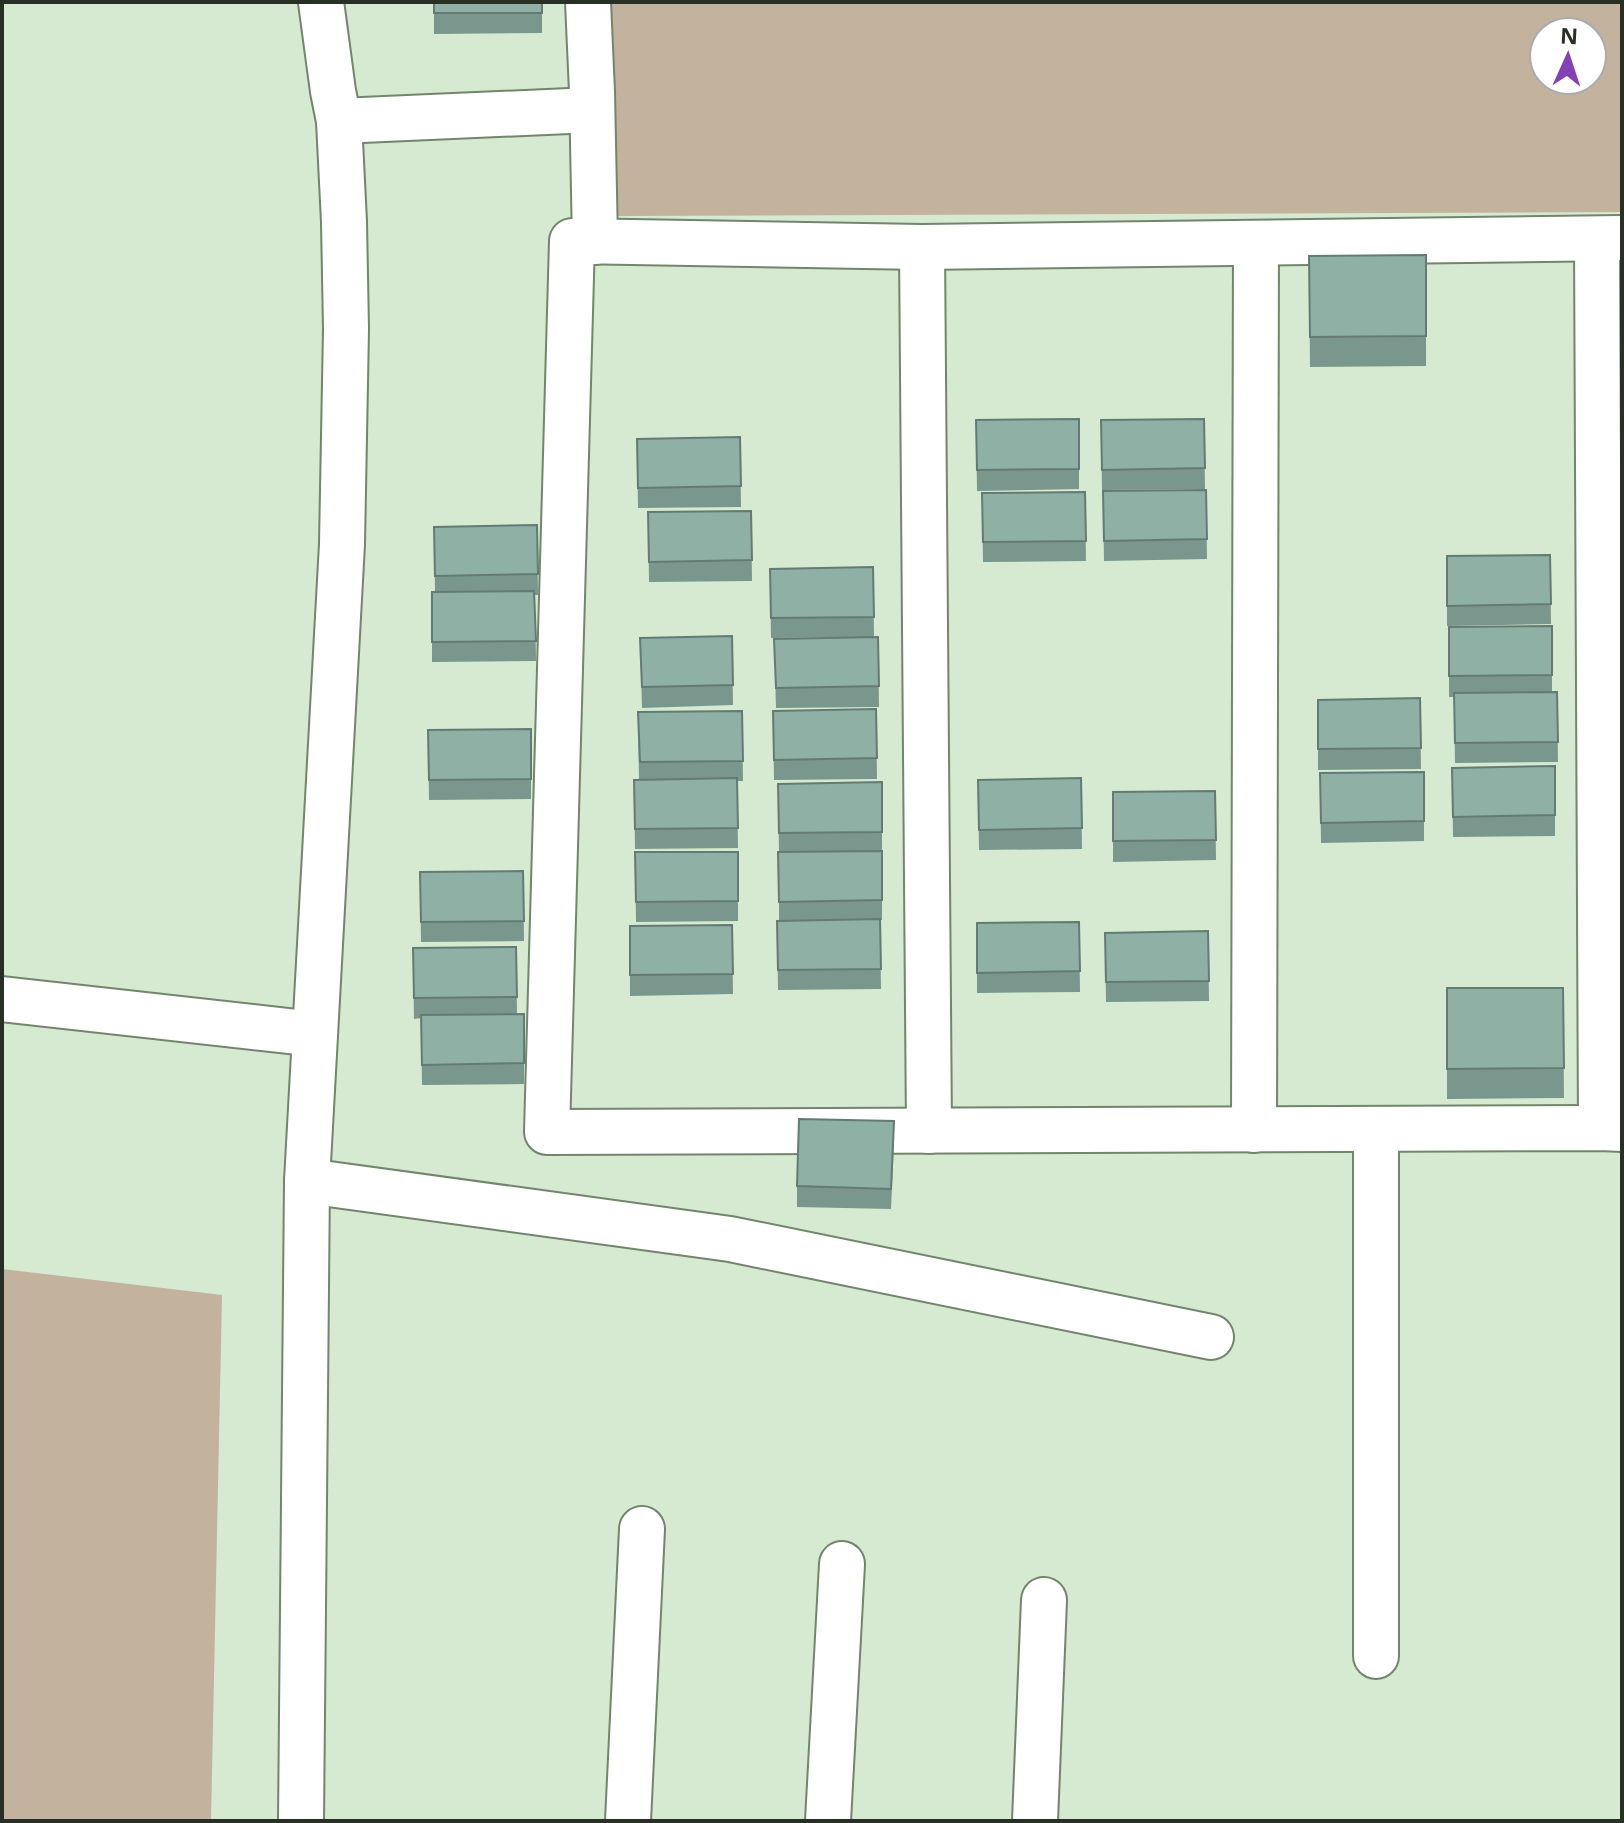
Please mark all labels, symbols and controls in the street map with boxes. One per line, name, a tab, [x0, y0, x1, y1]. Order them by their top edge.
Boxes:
north arrow	[1528, 16, 1608, 96]
text: N	[1559, 20, 1579, 50]

